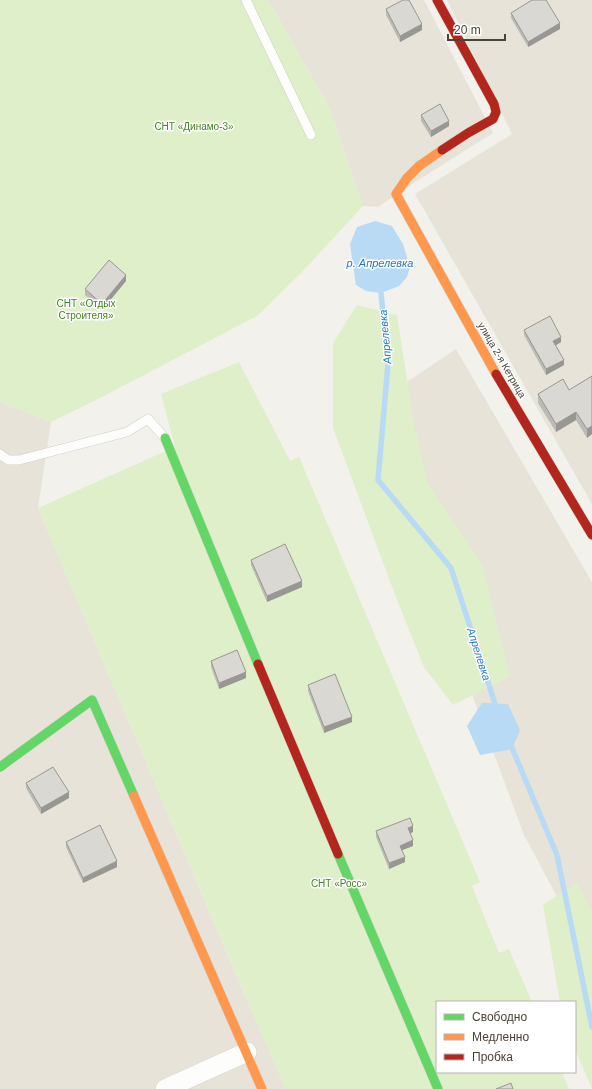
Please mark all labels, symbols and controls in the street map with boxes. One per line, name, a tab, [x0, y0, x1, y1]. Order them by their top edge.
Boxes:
scale bar	[448, 16, 505, 42]
text: 20 m	[454, 23, 481, 37]
park label: СНТ «Динамо-3»	[154, 121, 234, 132]
water label: р. Апрелевка	[346, 257, 413, 269]
park label: СНТ «Отдых Строителя»	[57, 298, 115, 321]
water label: Апрелевка	[377, 309, 393, 366]
street label: улица 2-я Кетрица	[476, 320, 528, 400]
water label: Апрелевка	[465, 625, 493, 682]
park label: СНТ «Росс»	[311, 878, 368, 889]
legend	[436, 1001, 576, 1073]
text: Свободно	[472, 1010, 527, 1024]
text: Медленно	[472, 1030, 529, 1044]
text: Пробка	[472, 1050, 513, 1064]

